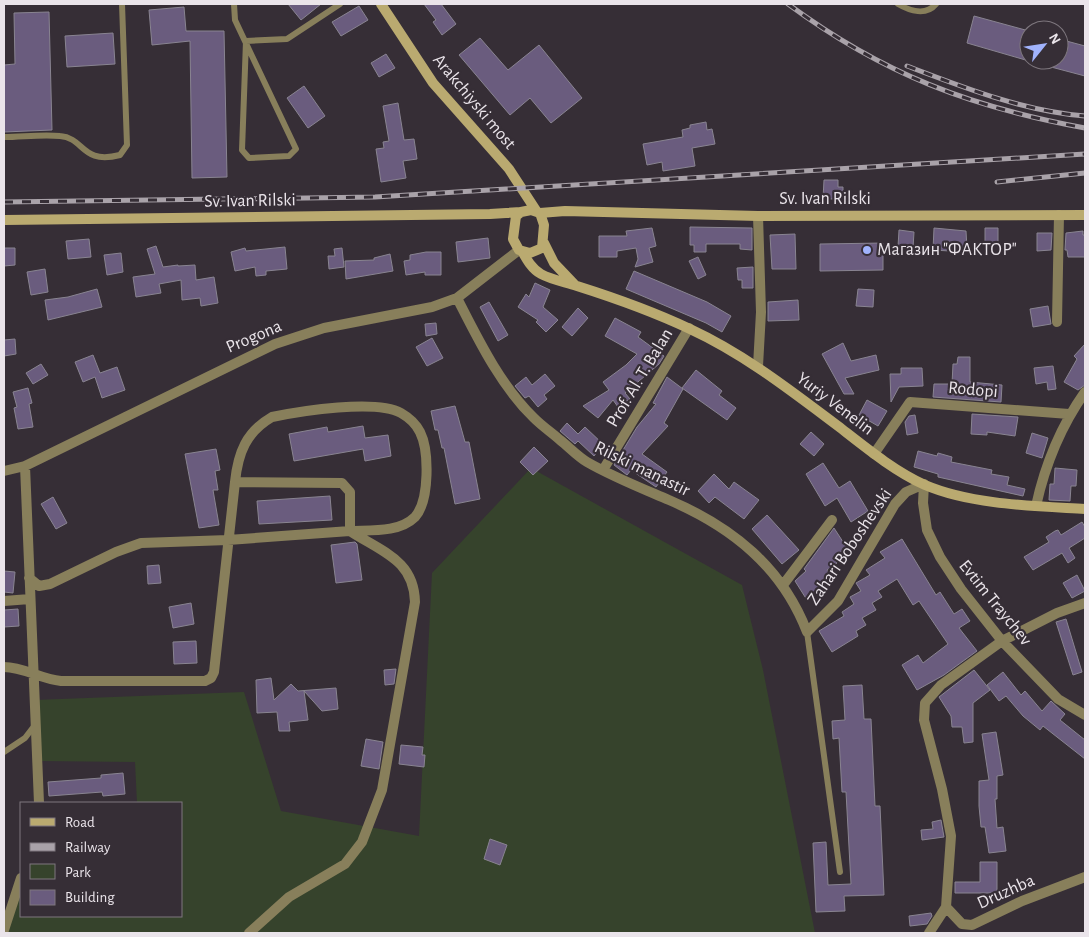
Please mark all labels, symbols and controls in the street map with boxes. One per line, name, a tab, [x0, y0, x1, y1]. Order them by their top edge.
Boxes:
north arrow	[1019, 20, 1069, 70]
text: N	[1046, 31, 1063, 47]
street label: Arakchiyski most	[429, 51, 519, 153]
street label: Sv. Ivan Rilski	[779, 190, 871, 208]
street label: Sv. Ivan Rilski	[204, 191, 296, 211]
place label: Магазин "ФАКТОР"	[877, 241, 1017, 259]
marker: Магазин "ФАКТОР"	[861, 244, 873, 256]
street label: Progona	[223, 317, 285, 357]
street label: Prof. Al. T. Balan	[604, 326, 676, 430]
street label: Yuriy Venelin	[793, 369, 877, 439]
street label: Rodopi	[947, 379, 999, 401]
street label: Rilski manastir	[591, 438, 693, 500]
street label: Zahari Boboshevski	[805, 486, 895, 608]
street label: Evtim Traychev	[955, 557, 1035, 649]
legend	[20, 802, 182, 917]
text: Road	[65, 815, 95, 830]
text: Railway	[65, 840, 111, 855]
text: Park	[65, 865, 91, 880]
street label: Druzhba	[974, 871, 1038, 913]
text: Building	[65, 890, 115, 905]

